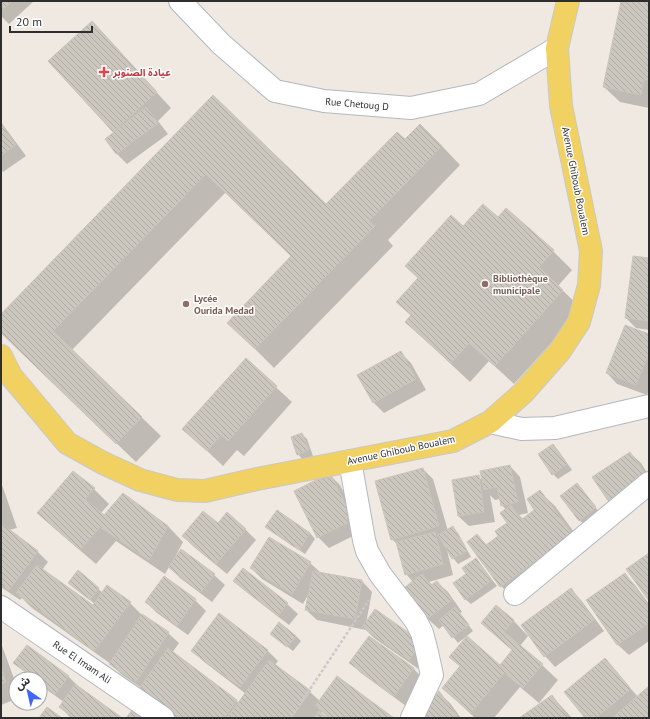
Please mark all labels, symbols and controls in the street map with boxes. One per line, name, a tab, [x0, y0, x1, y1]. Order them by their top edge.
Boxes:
scale bar	[10, 8, 92, 34]
text: 20 m	[16, 14, 42, 29]
marker: عيادة الصنوبر	[98, 66, 110, 78]
place label: عيادة الصنوبر	[112, 66, 171, 79]
street label: Rue Chetoug D	[325, 95, 389, 113]
street label: Avenue Ghiboub Boualem	[559, 126, 593, 236]
place label: Bibliothèque municipale	[493, 272, 548, 297]
marker: Bibliothèque municipale	[480, 279, 490, 289]
place label: Lycée Ourida Medad	[194, 292, 254, 317]
marker: Lycée Ourida Medad	[181, 299, 191, 309]
street label: Avenue Ghiboub Boualem	[346, 432, 456, 468]
street label: Rue El Imam Ali	[50, 638, 114, 686]
north arrow	[8, 671, 48, 711]
text: ش	[12, 673, 33, 693]

